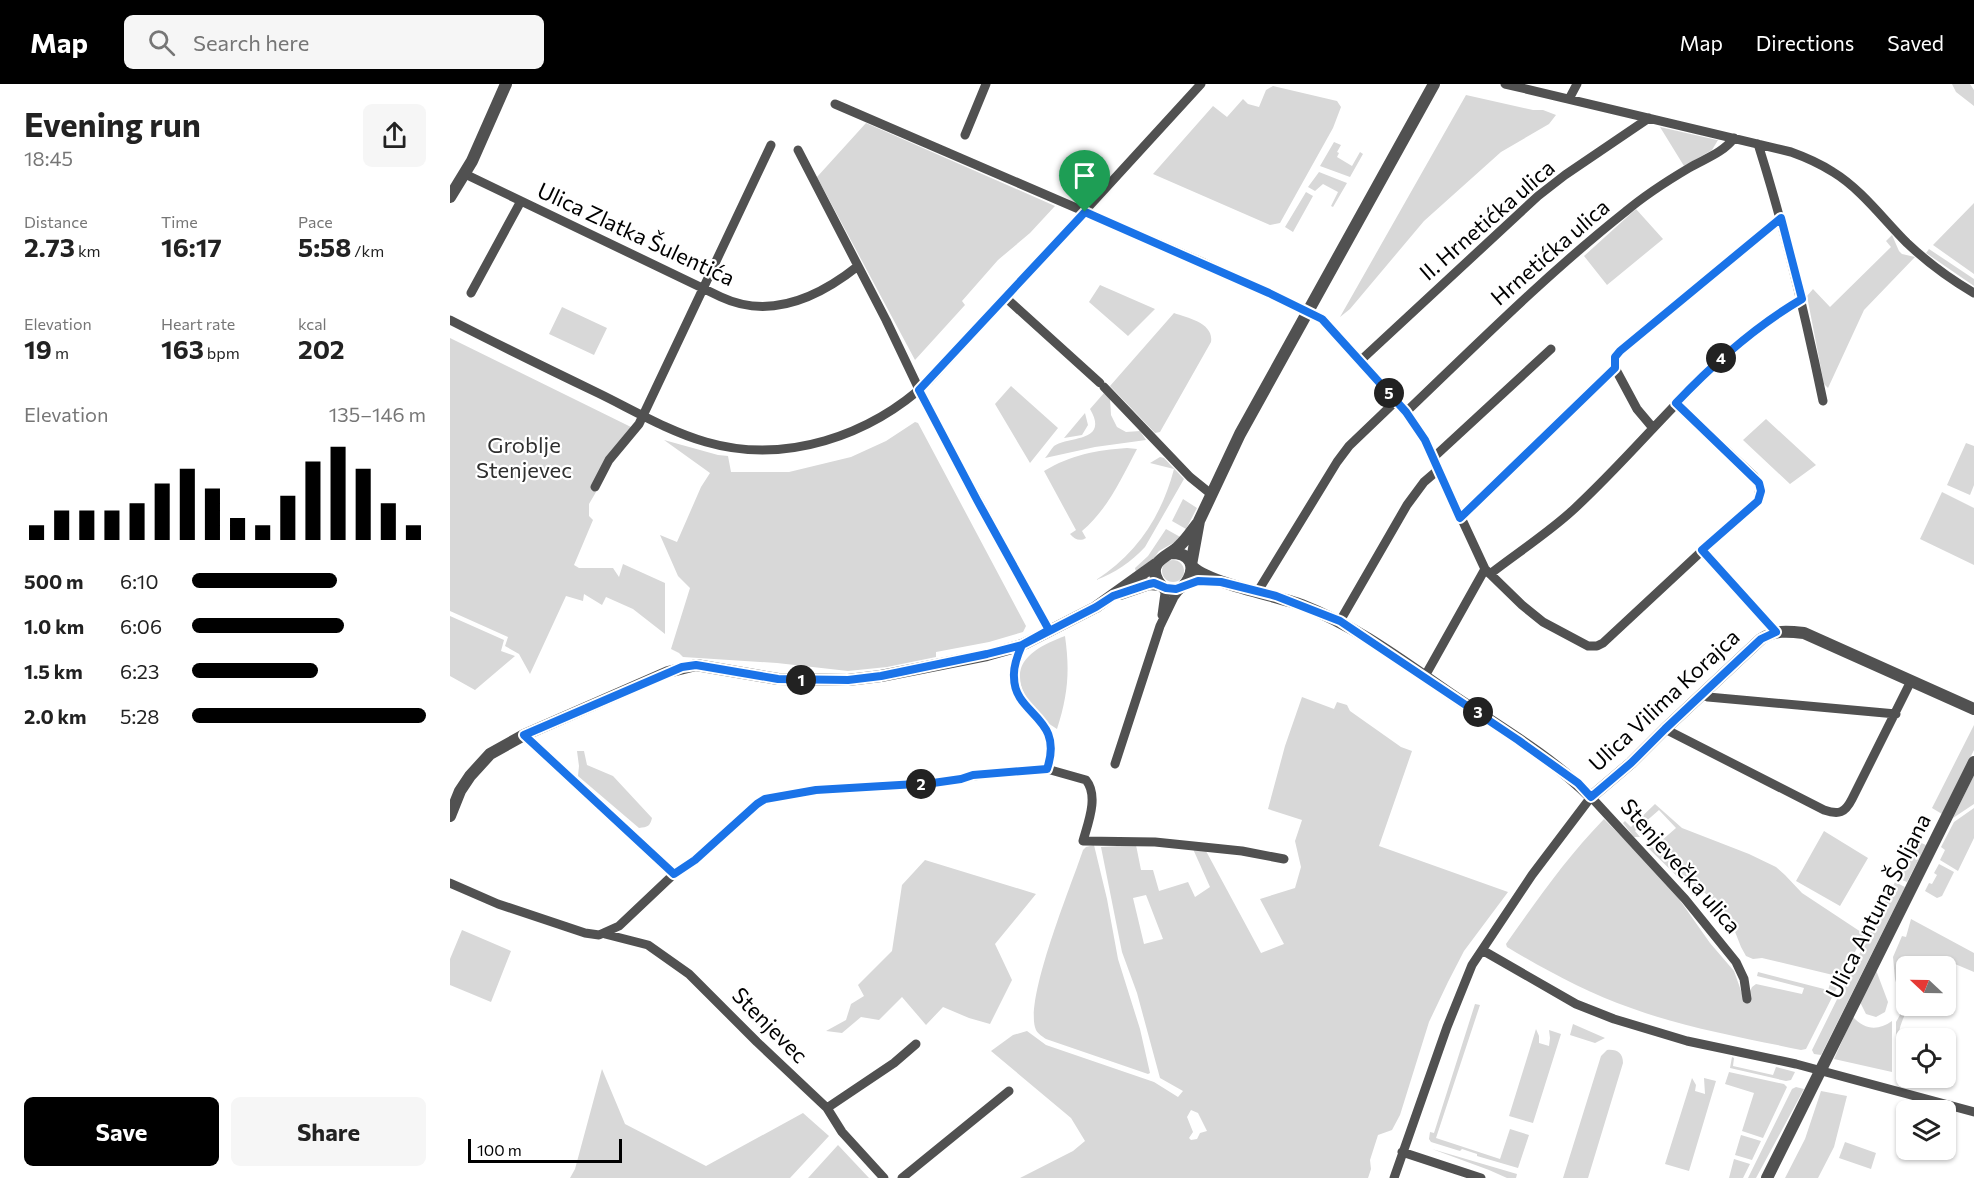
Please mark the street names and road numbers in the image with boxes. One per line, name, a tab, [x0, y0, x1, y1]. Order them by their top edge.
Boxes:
street label: II. Hrnetićka ulica	[1414, 154, 1560, 286]
street label: Ulica Zlatka Šulentića	[533, 176, 739, 291]
street label: Hrnetićka ulica	[1485, 193, 1615, 311]
street label: Ulica Vilima Korajca	[1583, 623, 1745, 776]
street label: Stenjevečka ulica	[1616, 793, 1747, 939]
street label: Ulica Antuna Šoljana	[1819, 809, 1936, 1003]
street label: Stenjevec	[727, 981, 814, 1068]

